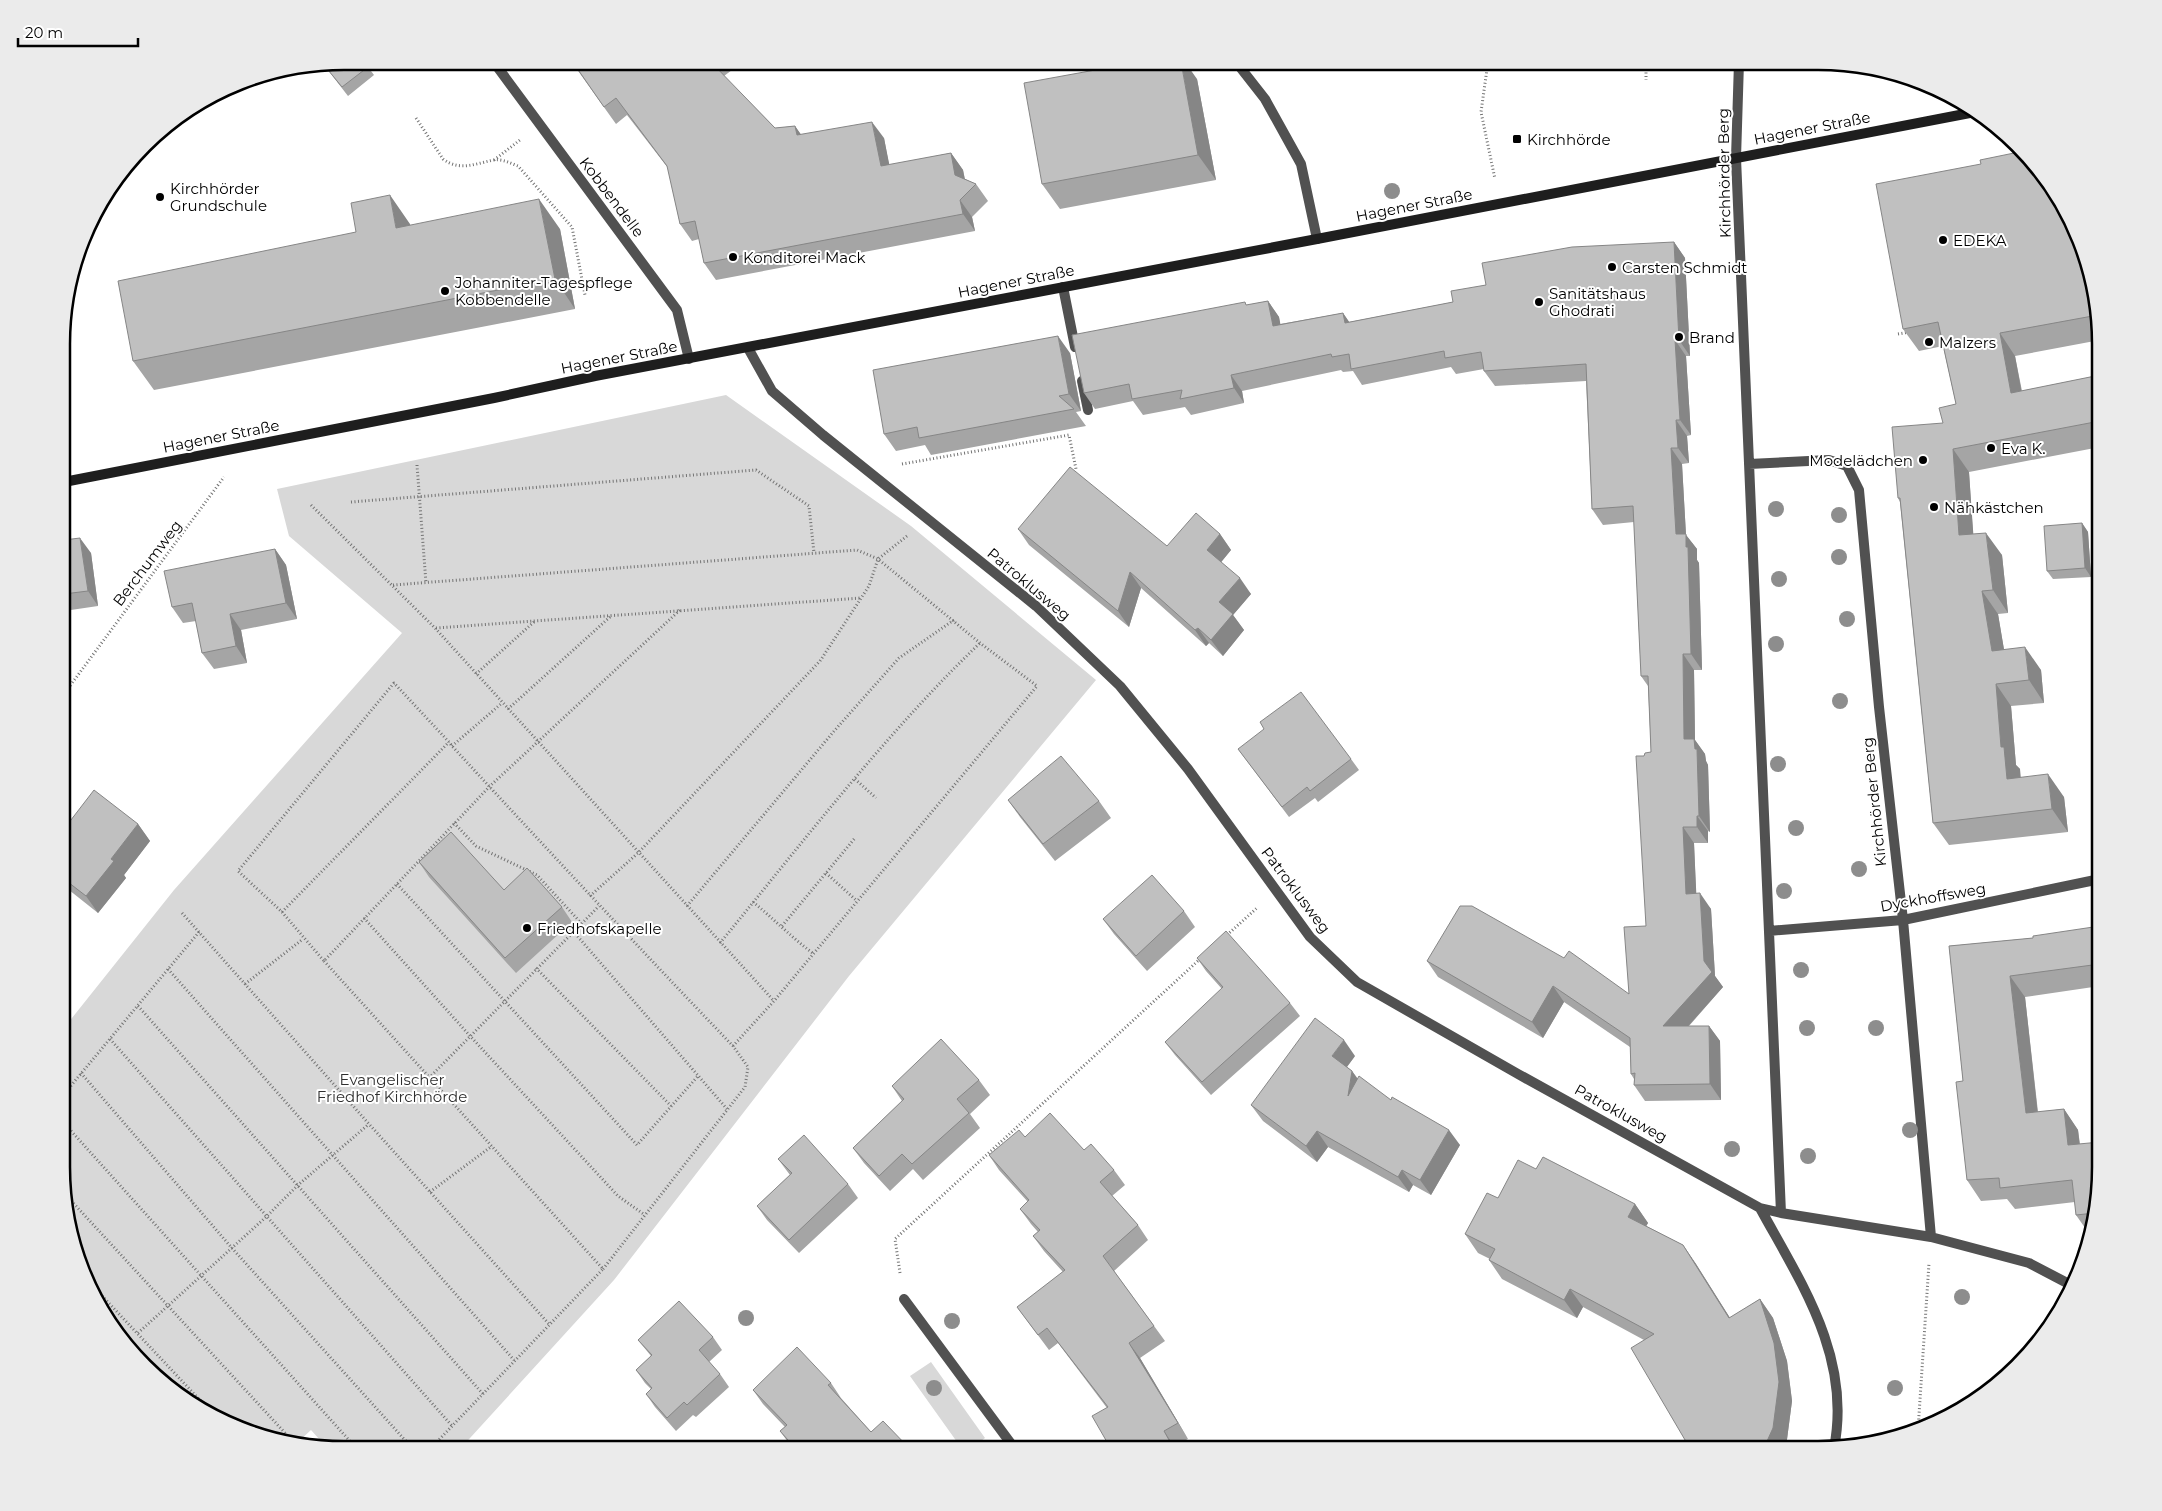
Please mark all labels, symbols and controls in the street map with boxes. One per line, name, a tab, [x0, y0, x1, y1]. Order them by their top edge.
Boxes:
scale bar	[18, 15, 138, 47]
text: 20 m	[25, 23, 63, 42]
street label: Hagener Straße	[1752, 107, 1872, 149]
street label: Kirchhörder Berg	[1713, 108, 1735, 238]
place label: Kirchhörde	[1527, 130, 1611, 149]
marker: Kirchhörde	[1511, 133, 1523, 145]
street label: Kobbendelle	[576, 153, 648, 241]
place label: Kirchhörder Grundschule	[170, 179, 267, 215]
street label: Hagener Straße	[1354, 184, 1474, 226]
marker: Kirchhörder Grundschule	[154, 191, 166, 203]
place label: EDEKA	[1953, 231, 2007, 250]
marker: EDEKA	[1937, 234, 1949, 246]
place label: Konditorei Mack	[743, 248, 865, 267]
marker: Konditorei Mack	[727, 251, 739, 263]
place label: Carsten Schmidt	[1622, 258, 1747, 277]
street label: Hagener Straße	[956, 260, 1076, 302]
marker: Carsten Schmidt	[1606, 261, 1618, 273]
place label: Johanniter-Tagespflege Kobbendelle	[454, 273, 632, 309]
place label: Sanitätshaus Ghodrati	[1549, 284, 1646, 320]
marker: Johanniter-Tagespflege Kobbendelle	[439, 285, 451, 297]
marker: Sanitätshaus Ghodrati	[1533, 296, 1545, 308]
place label: Brand	[1689, 328, 1735, 347]
marker: Brand	[1673, 331, 1685, 343]
place label: Malzers	[1939, 333, 1996, 352]
street label: Hagener Straße	[559, 336, 679, 378]
marker: Malzers	[1923, 336, 1935, 348]
street label: Hagener Straße	[161, 415, 281, 457]
place label: Eva K.	[2001, 439, 2045, 458]
marker: Eva K.	[1985, 442, 1997, 454]
place label: Modelädchen	[1809, 451, 1913, 470]
marker: Modelädchen	[1917, 454, 1929, 466]
place label: Nähkästchen	[1944, 498, 2044, 517]
marker: Nähkästchen	[1928, 501, 1940, 513]
street label: Berchumweg	[108, 516, 186, 610]
street label: Patroklusweg	[983, 544, 1075, 624]
street label: Kirchhörder Berg	[1858, 736, 1890, 868]
street label: Patroklusweg	[1257, 843, 1335, 937]
street label: Dyckhoffsweg	[1879, 878, 1987, 916]
place label: Friedhofskapelle	[537, 919, 662, 938]
marker: Friedhofskapelle	[521, 922, 533, 934]
park label: Evangelischer Friedhof Kirchhörde	[317, 1070, 467, 1106]
street label: Patroklusweg	[1571, 1080, 1671, 1146]

